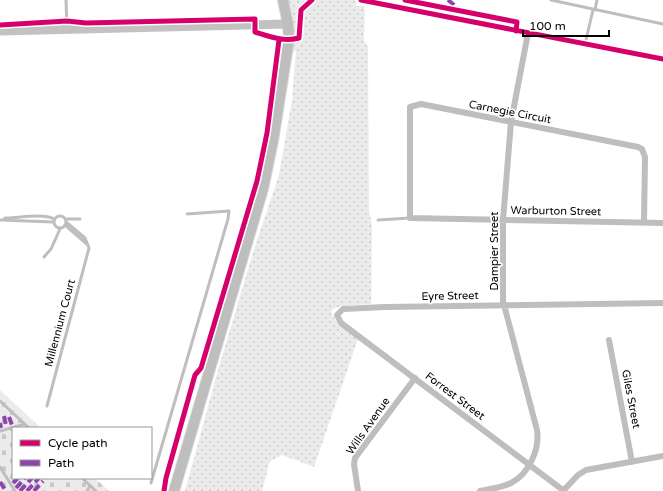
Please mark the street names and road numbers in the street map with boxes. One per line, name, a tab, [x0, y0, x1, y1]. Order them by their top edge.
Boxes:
street label: Carnegie Circuit	[468, 98, 552, 126]
street label: Warburton Street	[511, 204, 601, 218]
street label: Dampier Street	[488, 212, 501, 290]
street label: Millennium Court	[42, 278, 78, 368]
street label: Eyre Street	[421, 289, 479, 303]
street label: Forrest Street	[423, 369, 487, 423]
street label: Giles Street	[619, 369, 643, 429]
street label: Wills Avenue	[344, 395, 392, 457]

